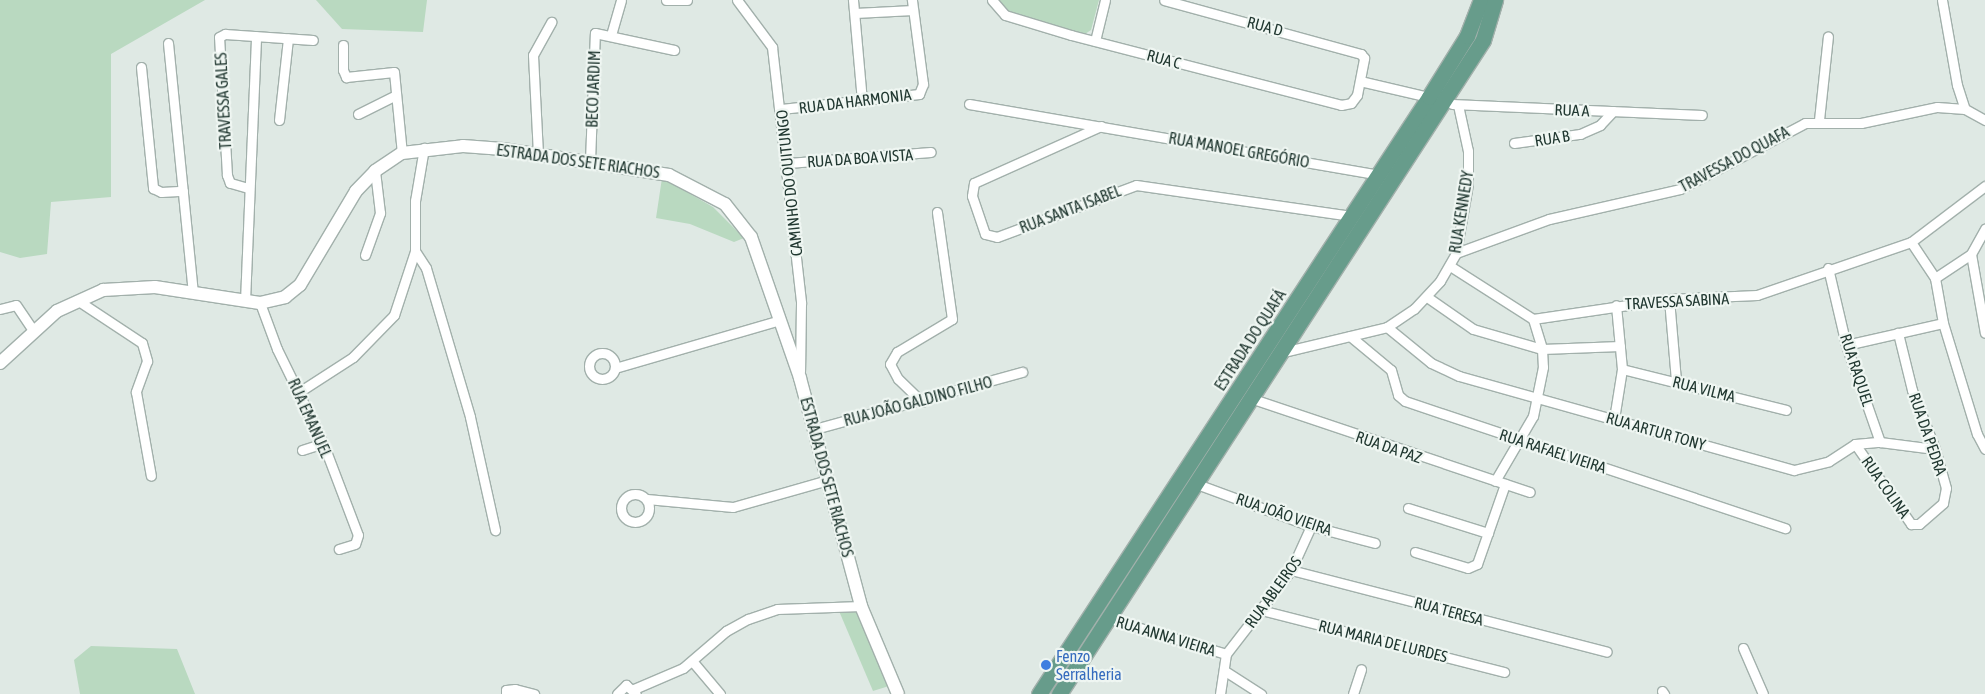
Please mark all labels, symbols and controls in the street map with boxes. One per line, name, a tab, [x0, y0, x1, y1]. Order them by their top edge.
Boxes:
street label: RUA D	[1245, 12, 1285, 40]
street label: RUA C	[1145, 45, 1183, 73]
street label: BECO JARDIM	[582, 50, 604, 128]
street label: TRAVESSA GALES	[211, 52, 235, 150]
street label: RUA DA HARMONIA	[798, 85, 912, 117]
street label: RUA A	[1554, 100, 1590, 120]
street label: CAMINHO DO OUITUNGO	[772, 109, 806, 257]
street label: TRAVESSA DO QUAFA	[1676, 122, 1792, 196]
street label: RUA B	[1533, 126, 1571, 150]
street label: RUA MANOEL GREGÓRIO	[1167, 128, 1311, 172]
street label: ESTRADA DOS SETE RIACHOS	[495, 140, 661, 182]
street label: RUA DA BOA VISTA	[806, 145, 914, 171]
street label: RUA KENNEDY	[1445, 169, 1477, 255]
street label: RUA SANTA ISABEL	[1017, 181, 1123, 237]
street label: ESTRADA DO QUAFÁ	[1210, 286, 1290, 394]
street label: TRAVESSA SABINA	[1624, 289, 1730, 313]
street label: RUA RAQUEL	[1836, 331, 1878, 409]
street label: RUA JOÃO GALDINO FILHO	[842, 372, 994, 430]
street label: RUA VILMA	[1671, 372, 1737, 406]
street label: RUA EMANUEL	[284, 375, 336, 461]
street label: RUA DA PEDRA	[1905, 390, 1951, 478]
street label: ESTRADA DOS SETE RIACHOS	[796, 395, 858, 559]
street label: RUA ARTUR TONY	[1604, 408, 1708, 454]
street label: RUA RAFAEL VIEIRA	[1497, 425, 1609, 477]
street label: RUA DA PAZ	[1353, 427, 1425, 467]
street label: RUA COLINA	[1858, 452, 1914, 522]
street label: RUA JOÃO VIEIRA	[1234, 489, 1334, 539]
street label: RUA ABLEIROS	[1241, 552, 1305, 632]
street label: RUA TERESA	[1412, 593, 1486, 629]
street label: RUA ANNA VIEIRA	[1114, 612, 1218, 660]
street label: RUA MARIA DE LURDES	[1317, 616, 1449, 666]
place label: Fenzo Serralheria	[1056, 646, 1122, 684]
marker: Fenzo Serralheria	[1040, 659, 1052, 671]

